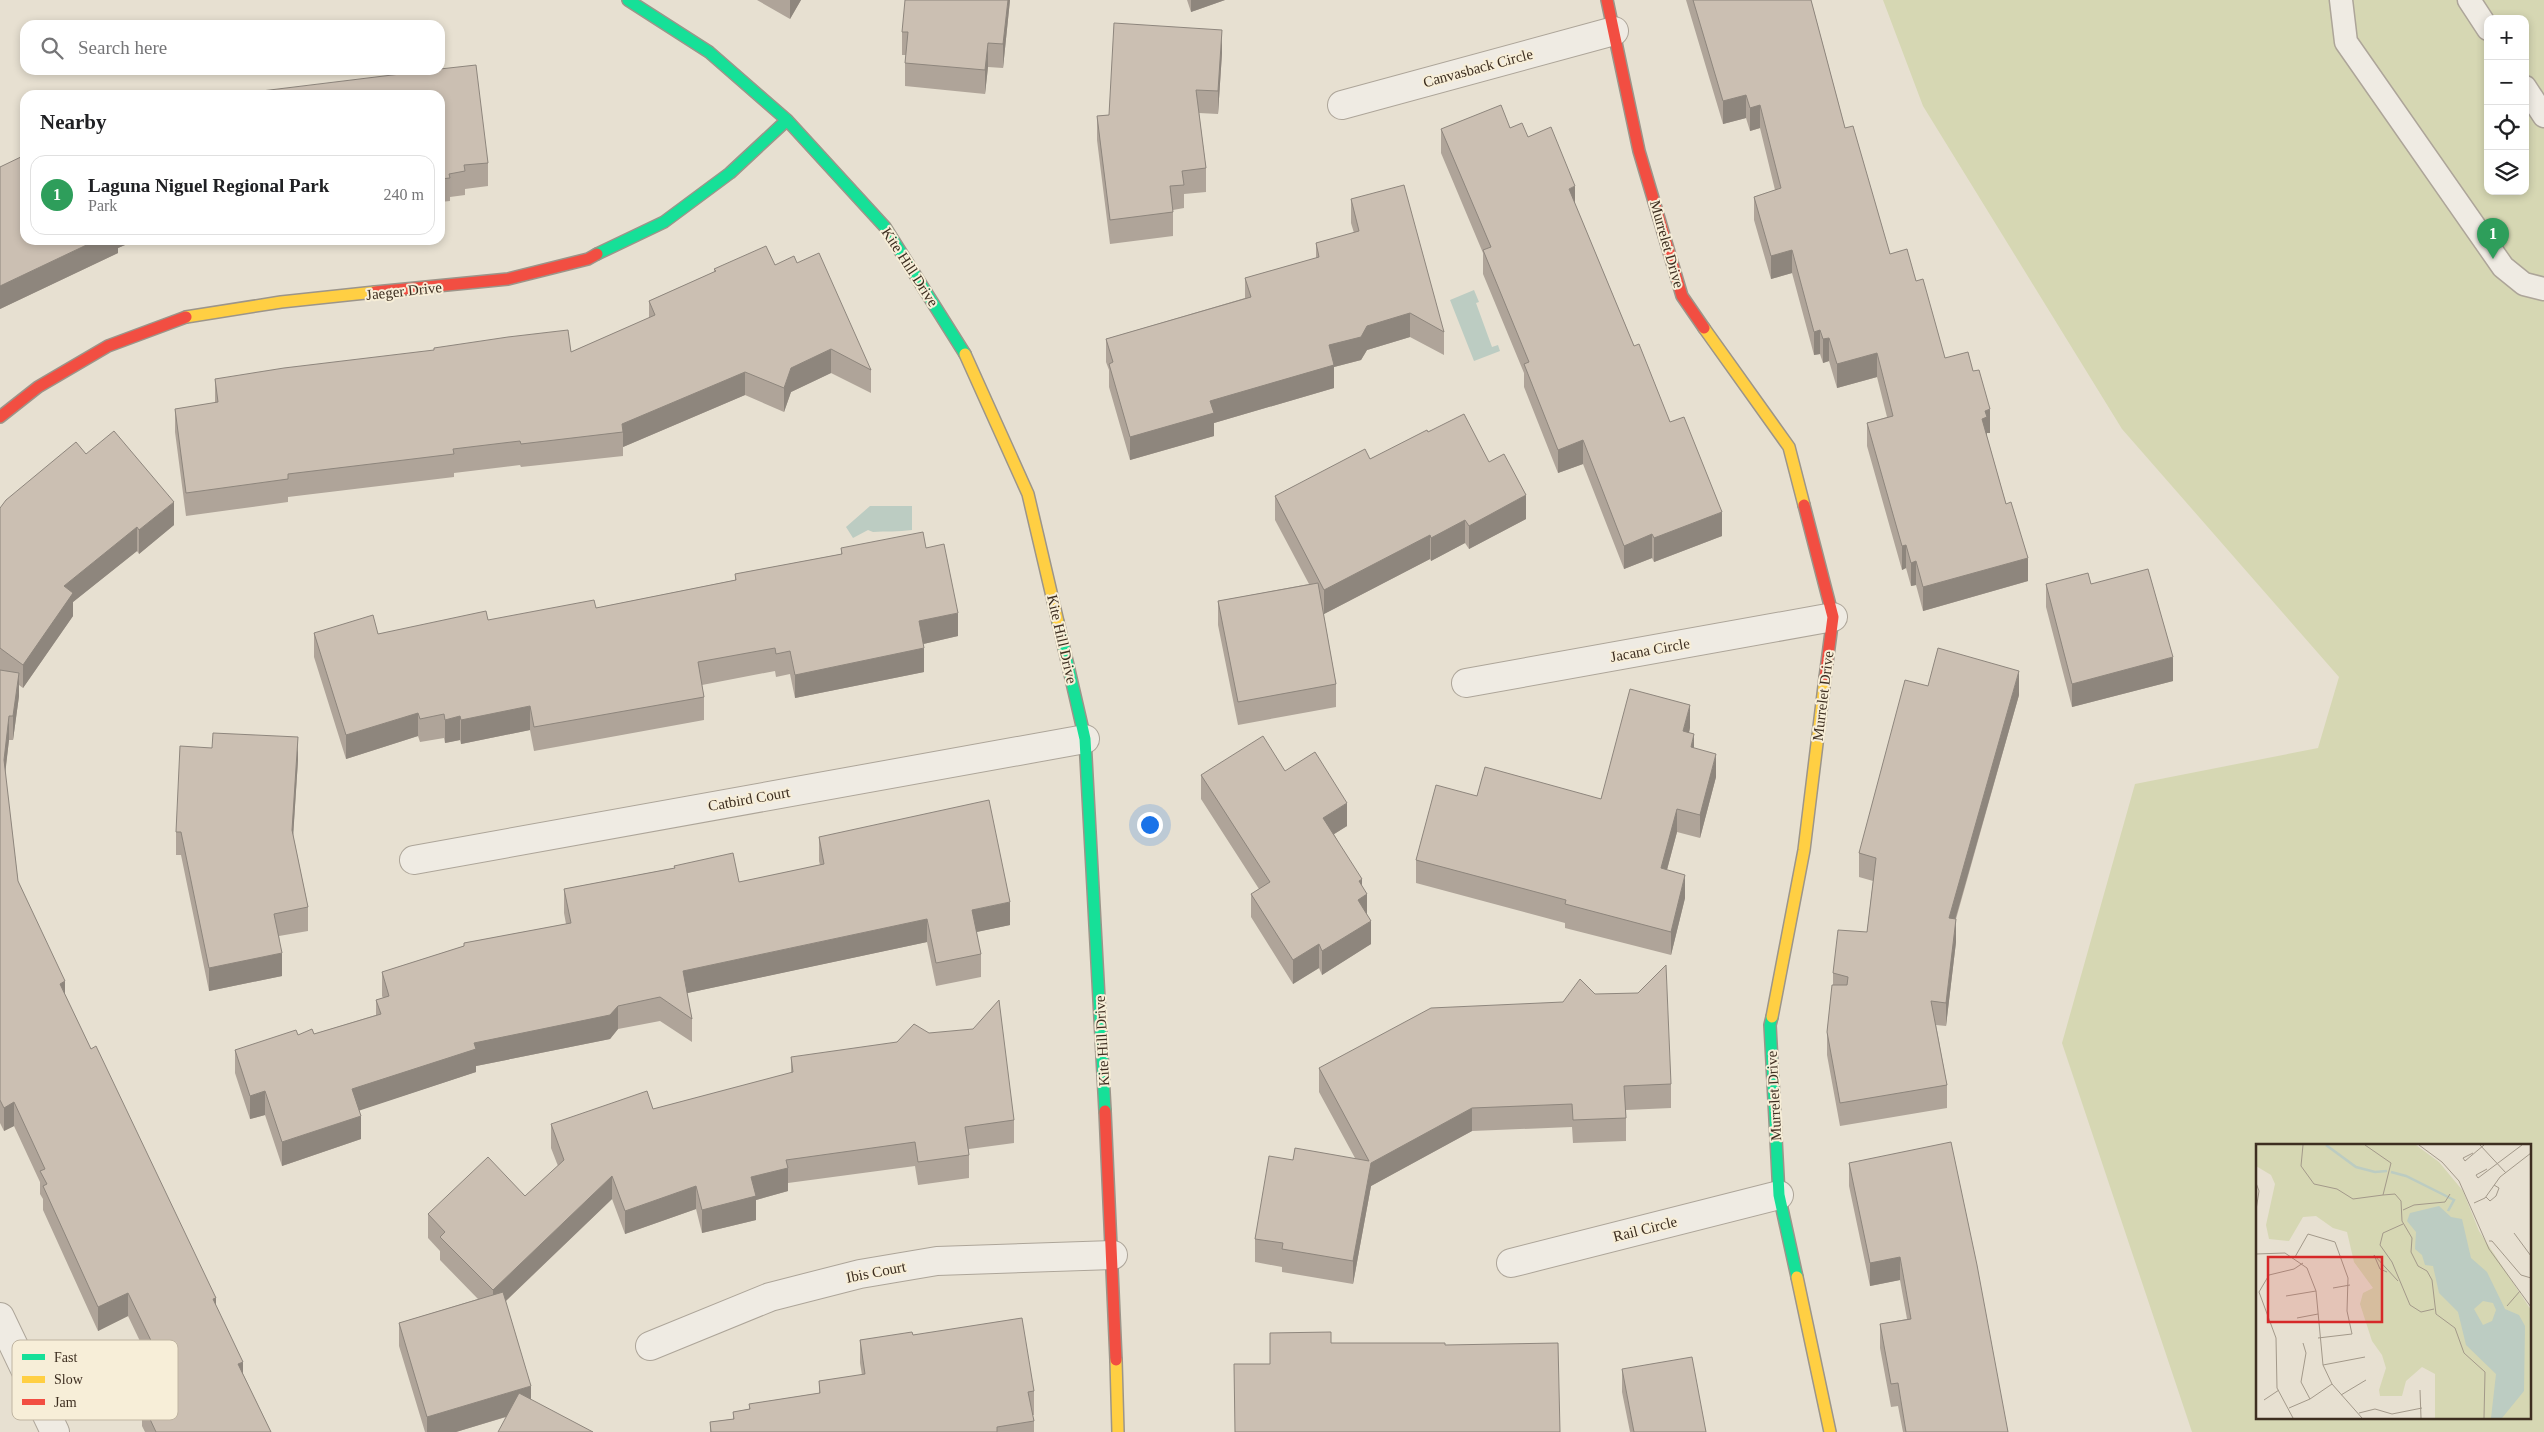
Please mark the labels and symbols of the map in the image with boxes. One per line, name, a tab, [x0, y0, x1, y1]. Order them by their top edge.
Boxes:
street label: Canvasback Circle	[1421, 46, 1535, 90]
street label: Murrelet Drive	[1647, 198, 1687, 290]
pin: 1	[2477, 218, 2509, 259]
street label: Kite Hill Drive	[879, 225, 942, 310]
street label: Jaeger Drive	[365, 279, 443, 303]
street label: Kite Hill Drive	[1044, 593, 1080, 685]
street label: Jacana Circle	[1609, 635, 1691, 665]
street label: Murrelet Drive	[1810, 650, 1836, 742]
street label: Catbird Court	[707, 784, 792, 814]
your location	[1137, 812, 1163, 838]
street label: Kite Hill Drive	[1092, 995, 1112, 1087]
street label: Murrelet Drive	[1764, 1050, 1784, 1142]
inset map	[2256, 1144, 2532, 1420]
street label: Rail Circle	[1611, 1213, 1679, 1245]
street label: Ibis Court	[845, 1258, 908, 1286]
legend	[12, 1340, 178, 1420]
text: Fast	[54, 1350, 77, 1365]
text: Slow	[54, 1372, 84, 1387]
text: Jam	[54, 1395, 77, 1410]

